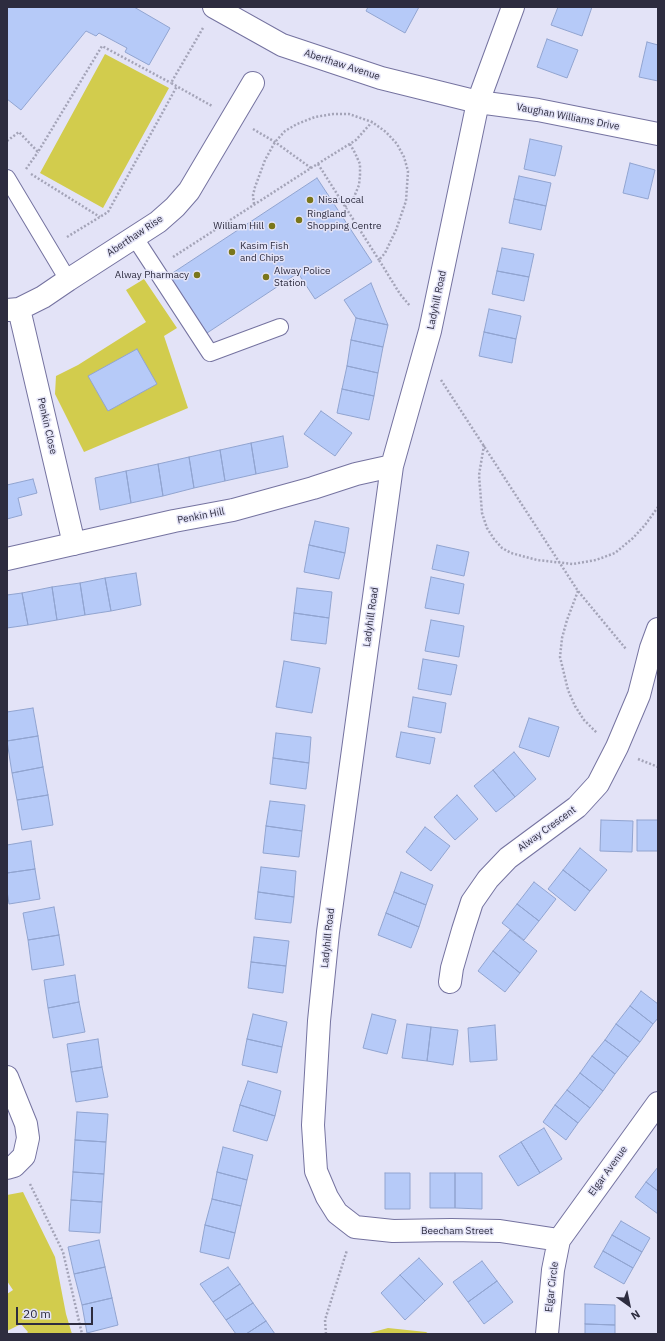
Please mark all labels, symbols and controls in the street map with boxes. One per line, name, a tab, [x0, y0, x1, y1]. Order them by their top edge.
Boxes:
street label: Aberthaw Avenue	[302, 47, 382, 83]
street label: Vaughan Williams Drive	[515, 101, 621, 133]
place label: Nisa Local	[318, 194, 364, 206]
marker: Nisa Local	[305, 195, 315, 205]
place label: Ringland Shopping Centre	[307, 208, 382, 232]
street label: Aberthaw Rise	[105, 213, 165, 259]
marker: Ringland Shopping Centre	[294, 215, 304, 225]
place label: William Hill	[213, 220, 264, 232]
marker: William Hill	[267, 221, 277, 231]
place label: Kasim Fish and Chips	[240, 240, 289, 264]
marker: Kasim Fish and Chips	[227, 247, 237, 257]
place label: Alway Police Station	[274, 265, 330, 288]
place label: Alway Pharmacy	[115, 269, 189, 281]
street label: Ladyhill Road	[425, 269, 449, 331]
marker: Alway Pharmacy	[192, 270, 202, 280]
marker: Alway Police Station	[261, 272, 271, 282]
street label: Penkin Close	[35, 397, 59, 455]
street label: Penkin Hill	[176, 506, 226, 526]
street label: Ladyhill Road	[361, 586, 381, 648]
street label: Alway Crescent	[516, 804, 578, 854]
street label: Ladyhill Road	[319, 908, 337, 968]
street label: Elgar Avenue	[586, 1144, 630, 1198]
street label: Beecham Street	[421, 1225, 493, 1237]
street label: Elgar Circle	[543, 1261, 561, 1313]
north arrow	[609, 1285, 649, 1325]
scale bar	[18, 1299, 95, 1325]
text: 20 m	[23, 1306, 51, 1321]
text: N	[628, 1307, 643, 1323]

